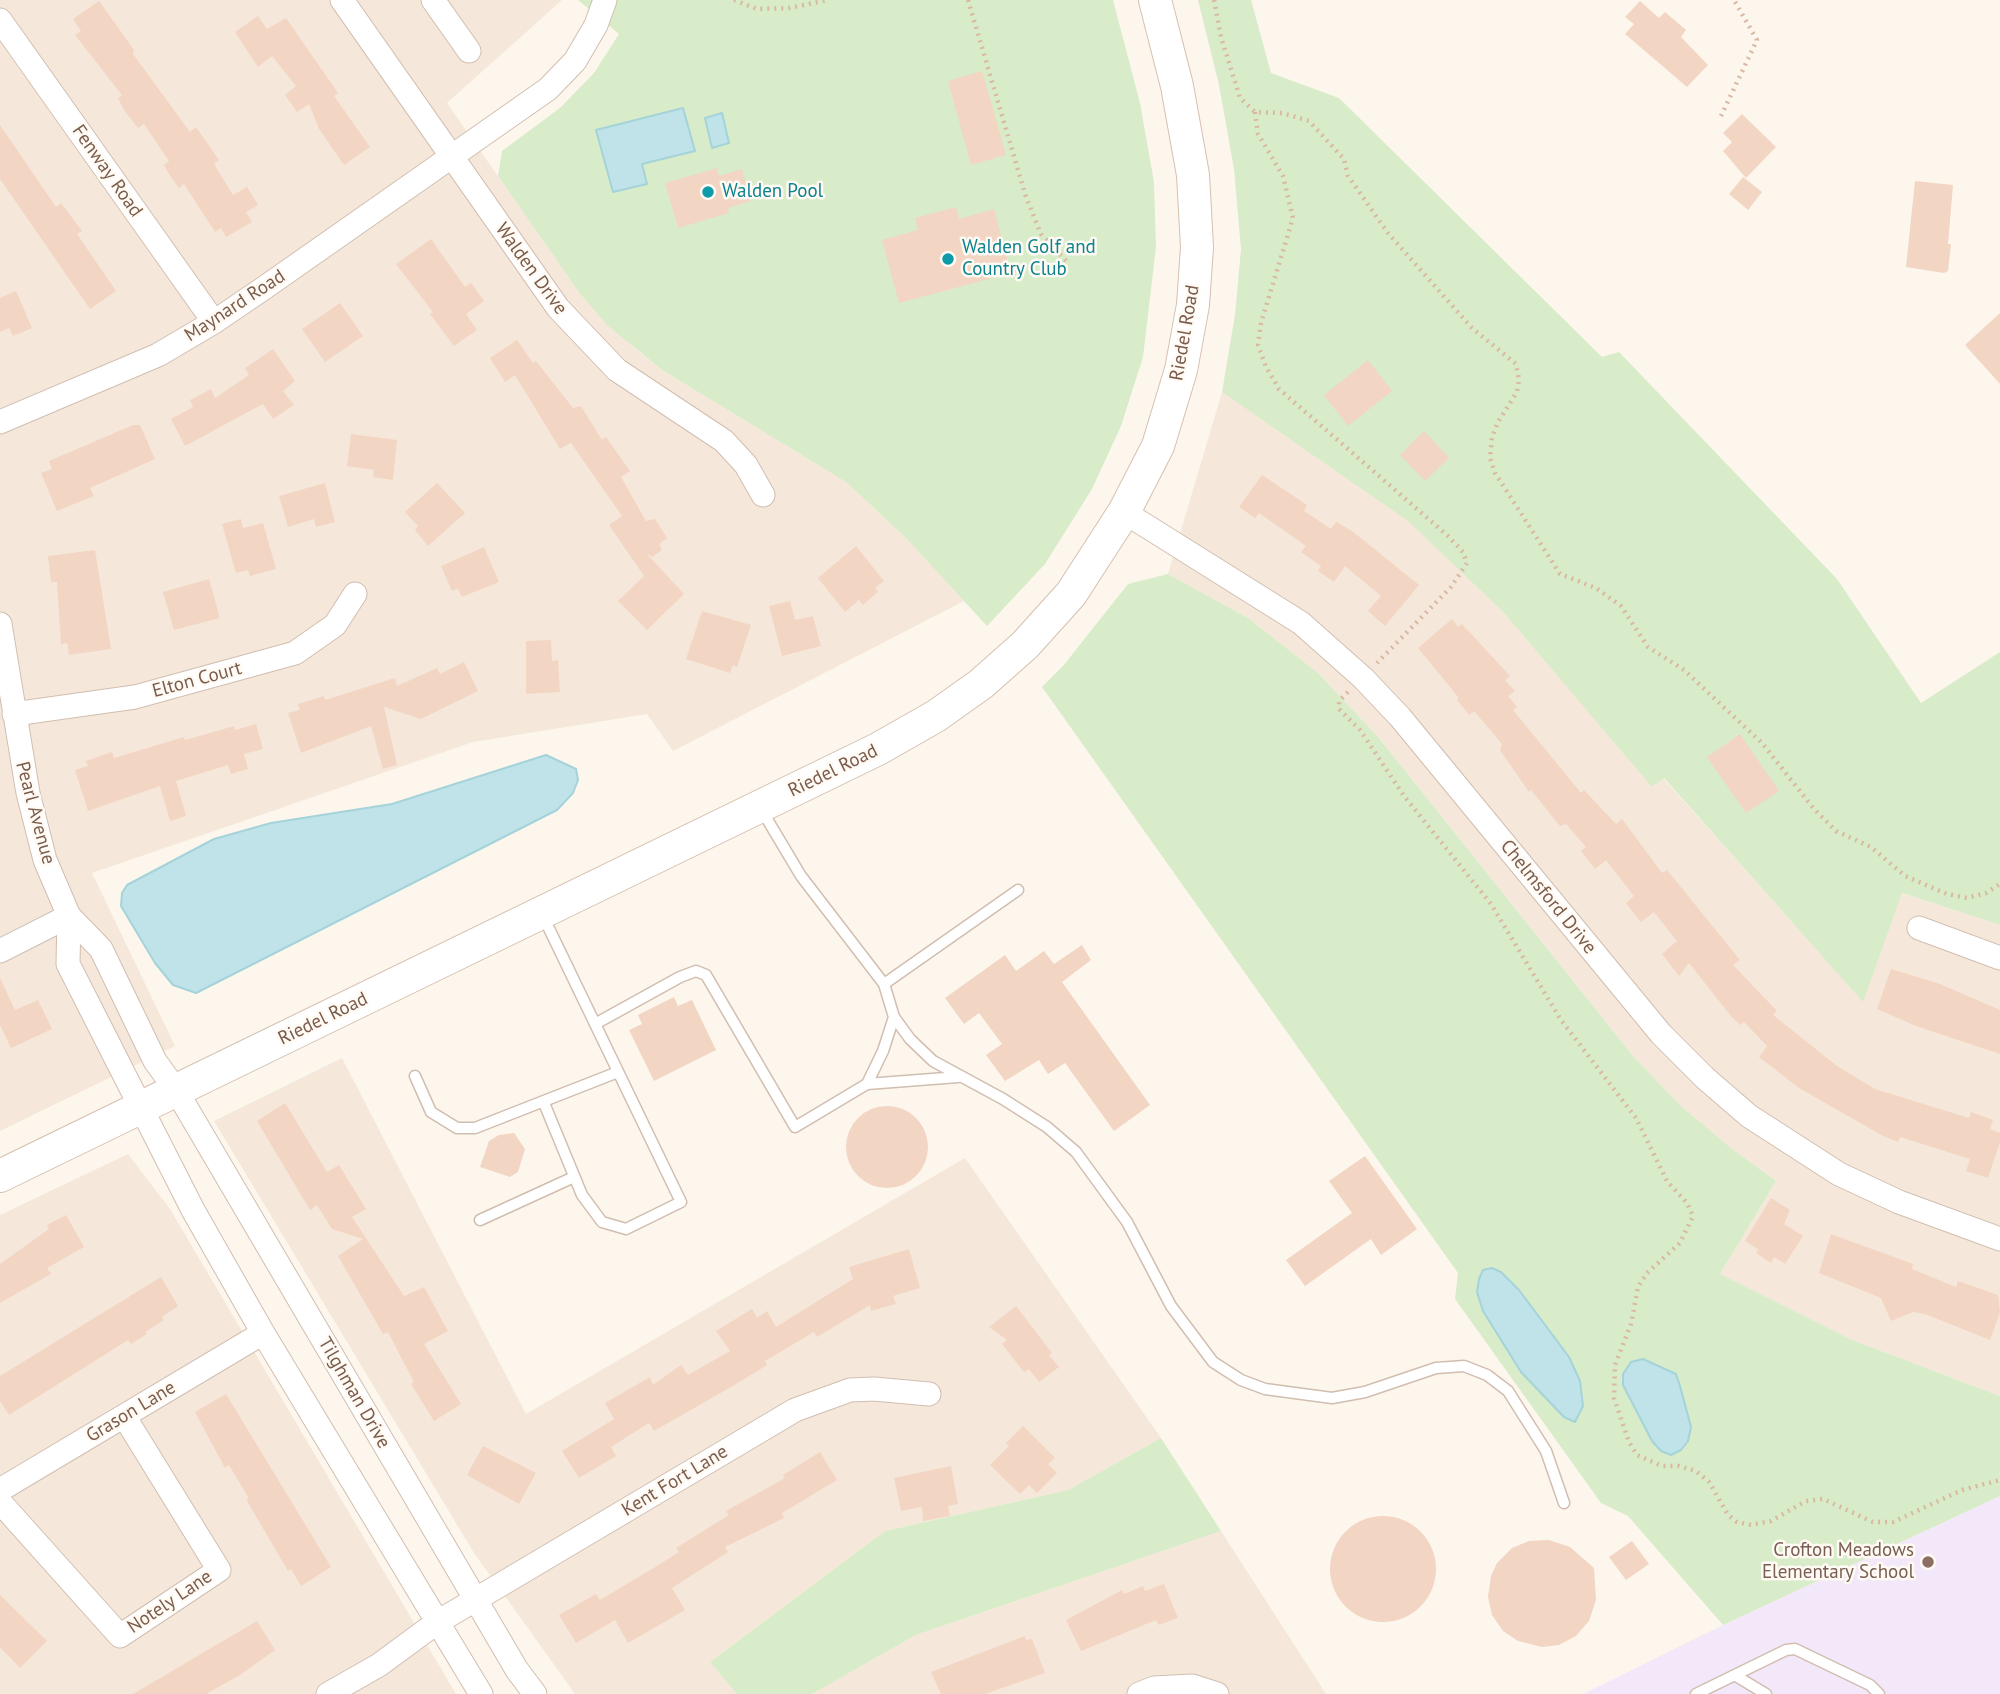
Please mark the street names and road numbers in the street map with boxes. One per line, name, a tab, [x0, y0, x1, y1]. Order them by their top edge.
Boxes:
street label: Fenway Road	[67, 120, 147, 222]
street label: Walden Drive	[490, 219, 572, 319]
street label: Maynard Road	[181, 265, 289, 347]
street label: Riedel Road	[1165, 283, 1205, 383]
street label: Elton Court	[150, 657, 244, 703]
street label: Riedel Road	[785, 740, 881, 802]
street label: Pearl Avenue	[10, 759, 60, 867]
street label: Chelmsford Drive	[1495, 835, 1601, 959]
street label: Riedel Road	[275, 988, 371, 1050]
street label: Tilghman Drive	[313, 1333, 395, 1453]
street label: Grason Lane	[82, 1376, 180, 1448]
street label: Kent Fort Lane	[618, 1440, 732, 1522]
street label: Notely Lane	[123, 1565, 217, 1639]

